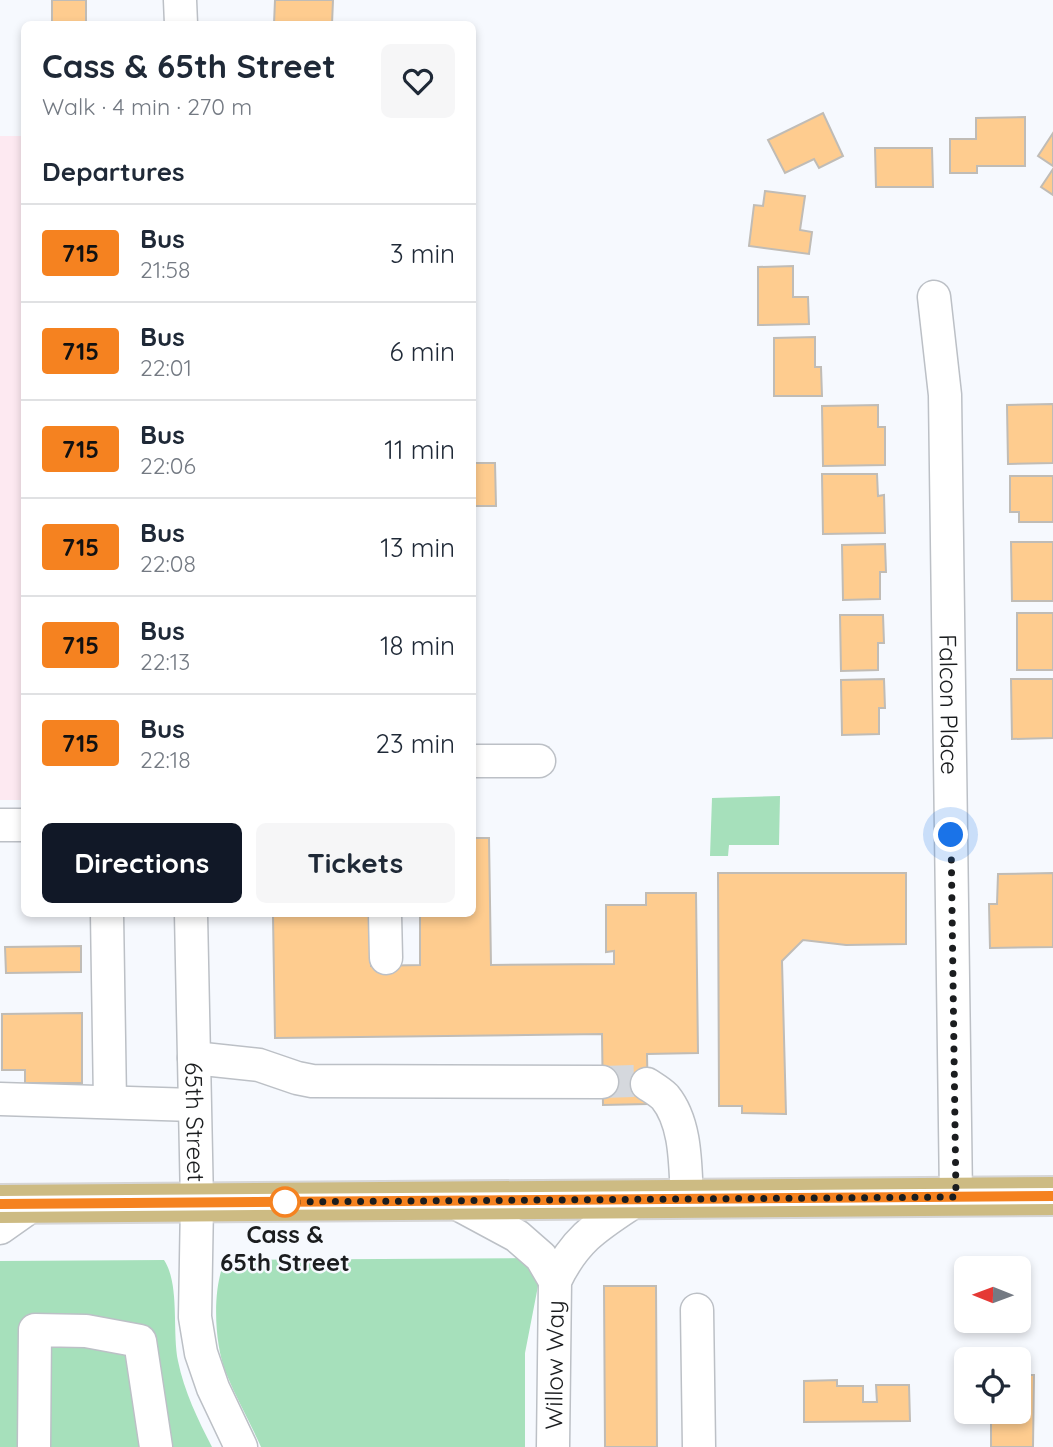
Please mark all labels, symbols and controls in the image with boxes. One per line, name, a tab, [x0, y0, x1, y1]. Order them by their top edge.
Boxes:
button: heart	[381, 44, 455, 118]
text: Cass & 65th Street	[42, 45, 336, 86]
text: Walk · 4 min · 270 m	[42, 92, 252, 121]
text: Departures	[42, 155, 185, 188]
text: Bus	[140, 222, 185, 255]
text: 3 min	[390, 237, 455, 270]
text: 715	[62, 238, 99, 268]
text: 21:58	[140, 255, 191, 284]
text: Bus	[140, 320, 185, 353]
text: 6 min	[390, 335, 455, 368]
text: 715	[62, 336, 99, 366]
text: 22:01	[140, 353, 192, 382]
text: Bus	[140, 418, 185, 451]
text: 11 min	[384, 433, 455, 466]
text: 715	[62, 434, 99, 464]
text: 22:06	[140, 451, 196, 480]
text: Bus	[140, 516, 185, 549]
text: 13 min	[380, 531, 455, 564]
text: 715	[62, 532, 99, 562]
text: 22:08	[140, 549, 196, 578]
text: Bus	[140, 614, 185, 647]
text: 18 min	[380, 629, 455, 662]
text: 715	[62, 630, 99, 660]
street label: Falcon Place	[933, 634, 965, 775]
text: 22:13	[140, 647, 190, 676]
text: Bus	[140, 712, 185, 745]
text: 23 min	[376, 727, 455, 760]
text: 715	[62, 728, 99, 758]
text: 22:18	[140, 745, 191, 774]
your location	[933, 817, 968, 852]
button: Directions	[42, 823, 242, 903]
button: Tickets	[256, 823, 455, 903]
street label: 65th Street	[179, 1062, 212, 1182]
marker: Cass & 65th Street	[270, 1187, 300, 1217]
place label: Cass & 65th Street	[220, 1219, 350, 1277]
north arrow	[954, 1256, 1031, 1334]
map controls	[954, 1256, 1031, 1424]
street label: Willow Way	[538, 1300, 570, 1430]
button: locate	[954, 1347, 1031, 1424]

